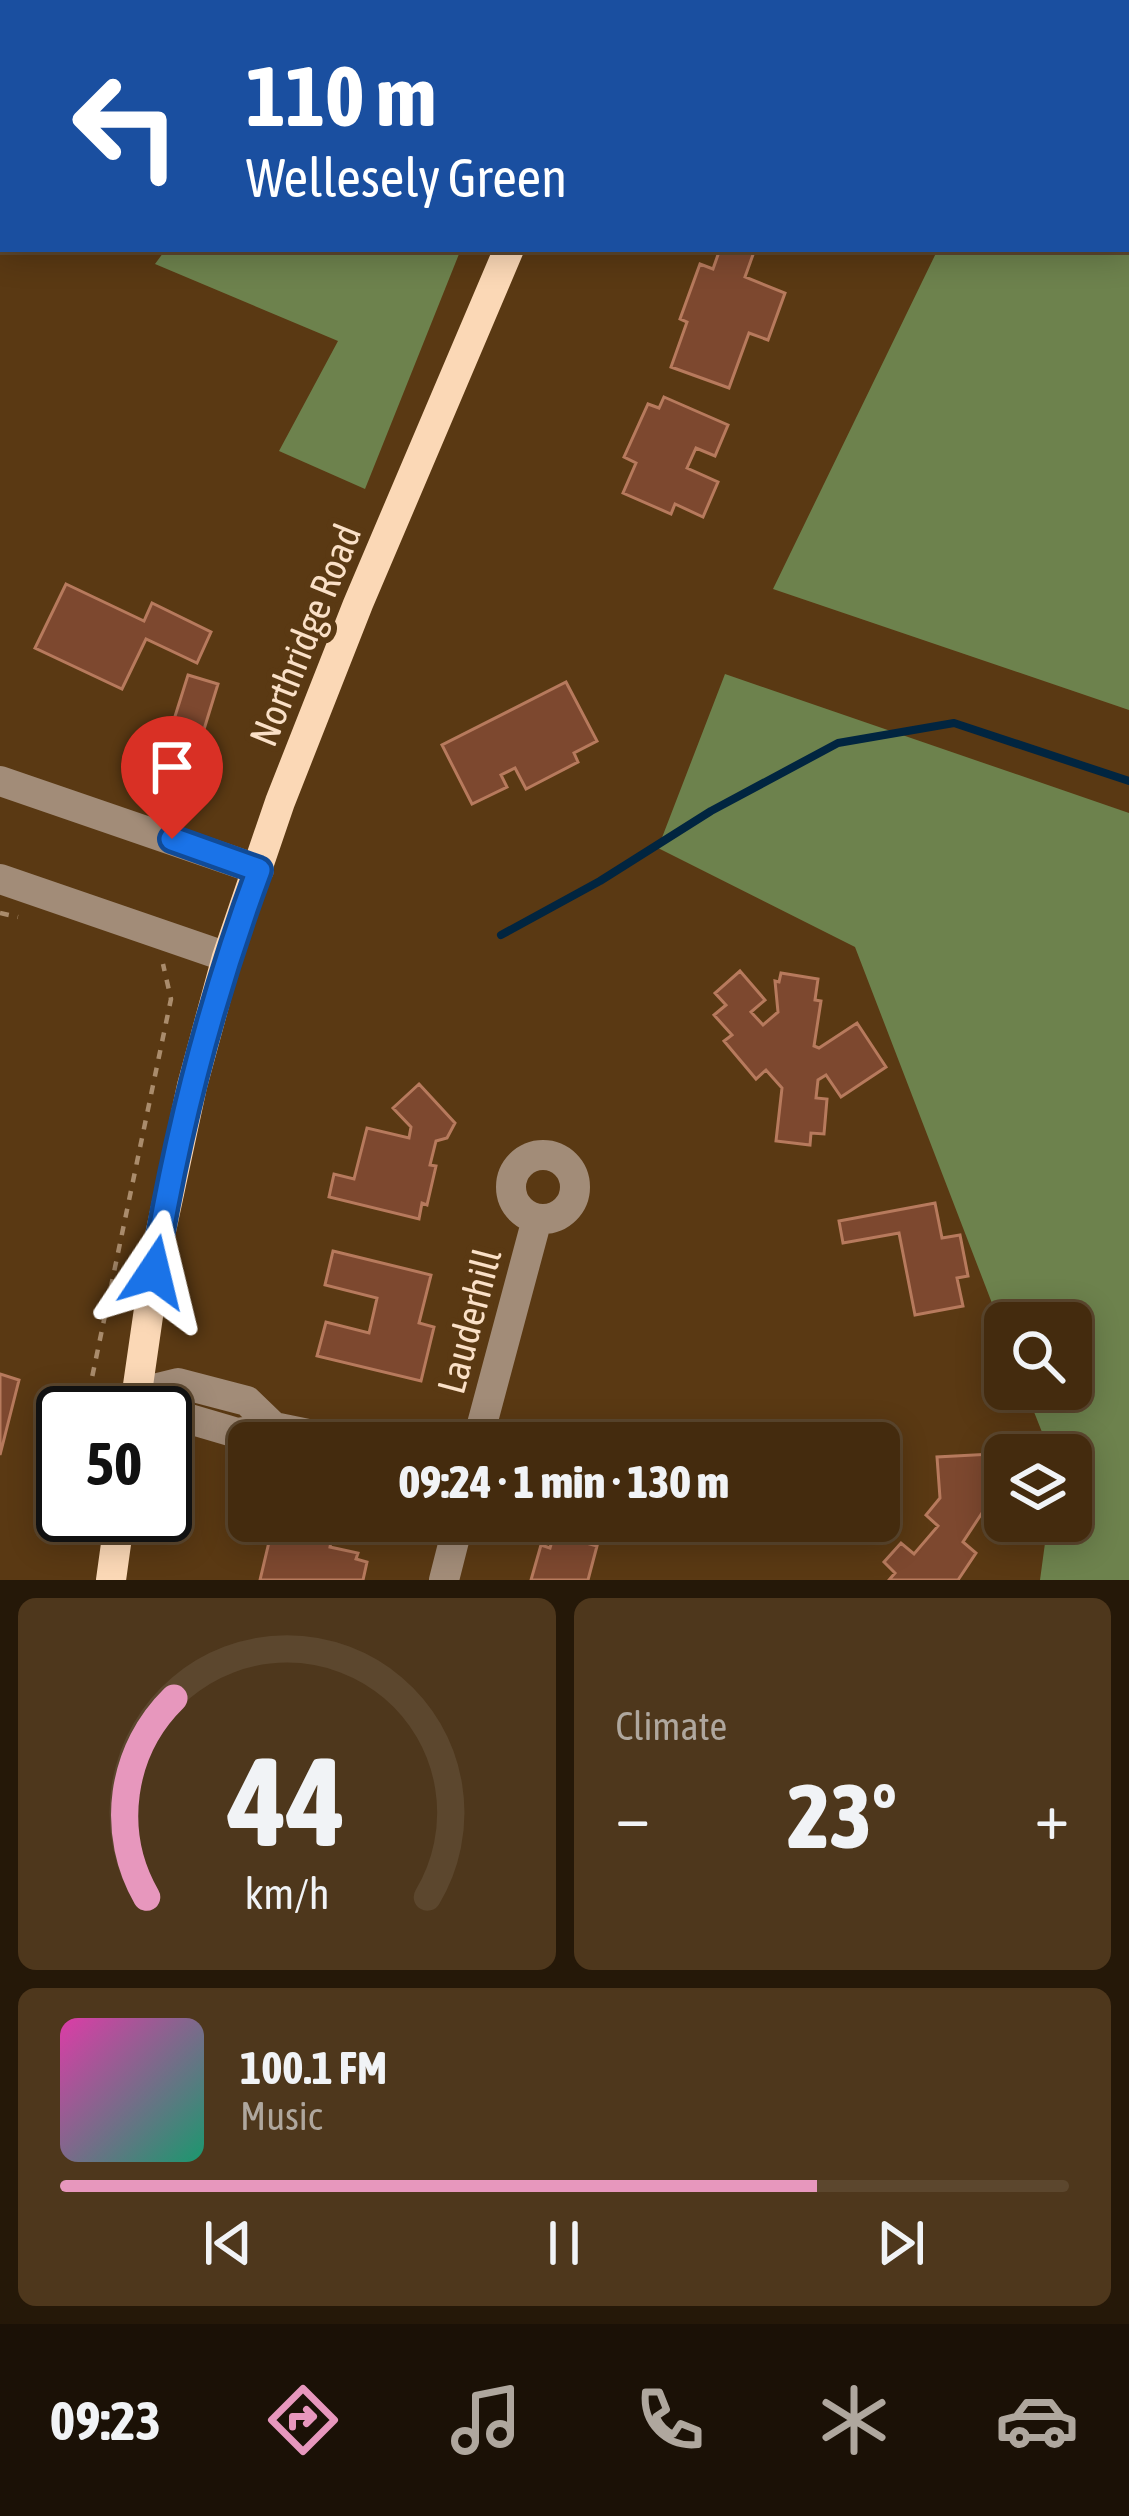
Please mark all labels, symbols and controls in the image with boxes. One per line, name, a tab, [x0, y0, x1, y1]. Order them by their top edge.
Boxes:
icon: left	[48, 48, 204, 204]
text: 110 m	[246, 48, 436, 144]
text: Wellesely Green	[246, 147, 567, 208]
street label: Northridge Road	[241, 518, 369, 752]
pin	[121, 716, 223, 839]
icon: arrive	[139, 734, 205, 800]
position arrow	[91, 1209, 217, 1335]
street label: Lauderhill	[429, 1244, 509, 1398]
map controls	[984, 1302, 1092, 1542]
button: search	[984, 1302, 1092, 1410]
speed limit sign: 50	[36, 1386, 192, 1542]
button: layers	[984, 1434, 1092, 1542]
text: 09:24 · 1 min · 130 m	[399, 1456, 729, 1508]
text: Climate	[616, 1704, 727, 1748]
text: 44	[227, 1729, 345, 1872]
text: 23°	[788, 1764, 897, 1867]
text: −	[616, 1777, 650, 1853]
text: +	[1035, 1777, 1069, 1853]
text: km/h	[244, 1869, 329, 1918]
text: 100.1 FM	[240, 2042, 387, 2094]
text: Music	[240, 2094, 322, 2138]
icon: previous	[195, 2210, 261, 2276]
icon: pause	[531, 2210, 597, 2276]
icon: next	[868, 2210, 934, 2276]
icon: directions	[261, 2378, 345, 2462]
icon: music	[444, 2378, 528, 2462]
icon: phone	[628, 2378, 712, 2462]
icon: climate	[812, 2378, 896, 2462]
icon: car	[995, 2378, 1079, 2462]
text: 09:23	[50, 2390, 161, 2451]

